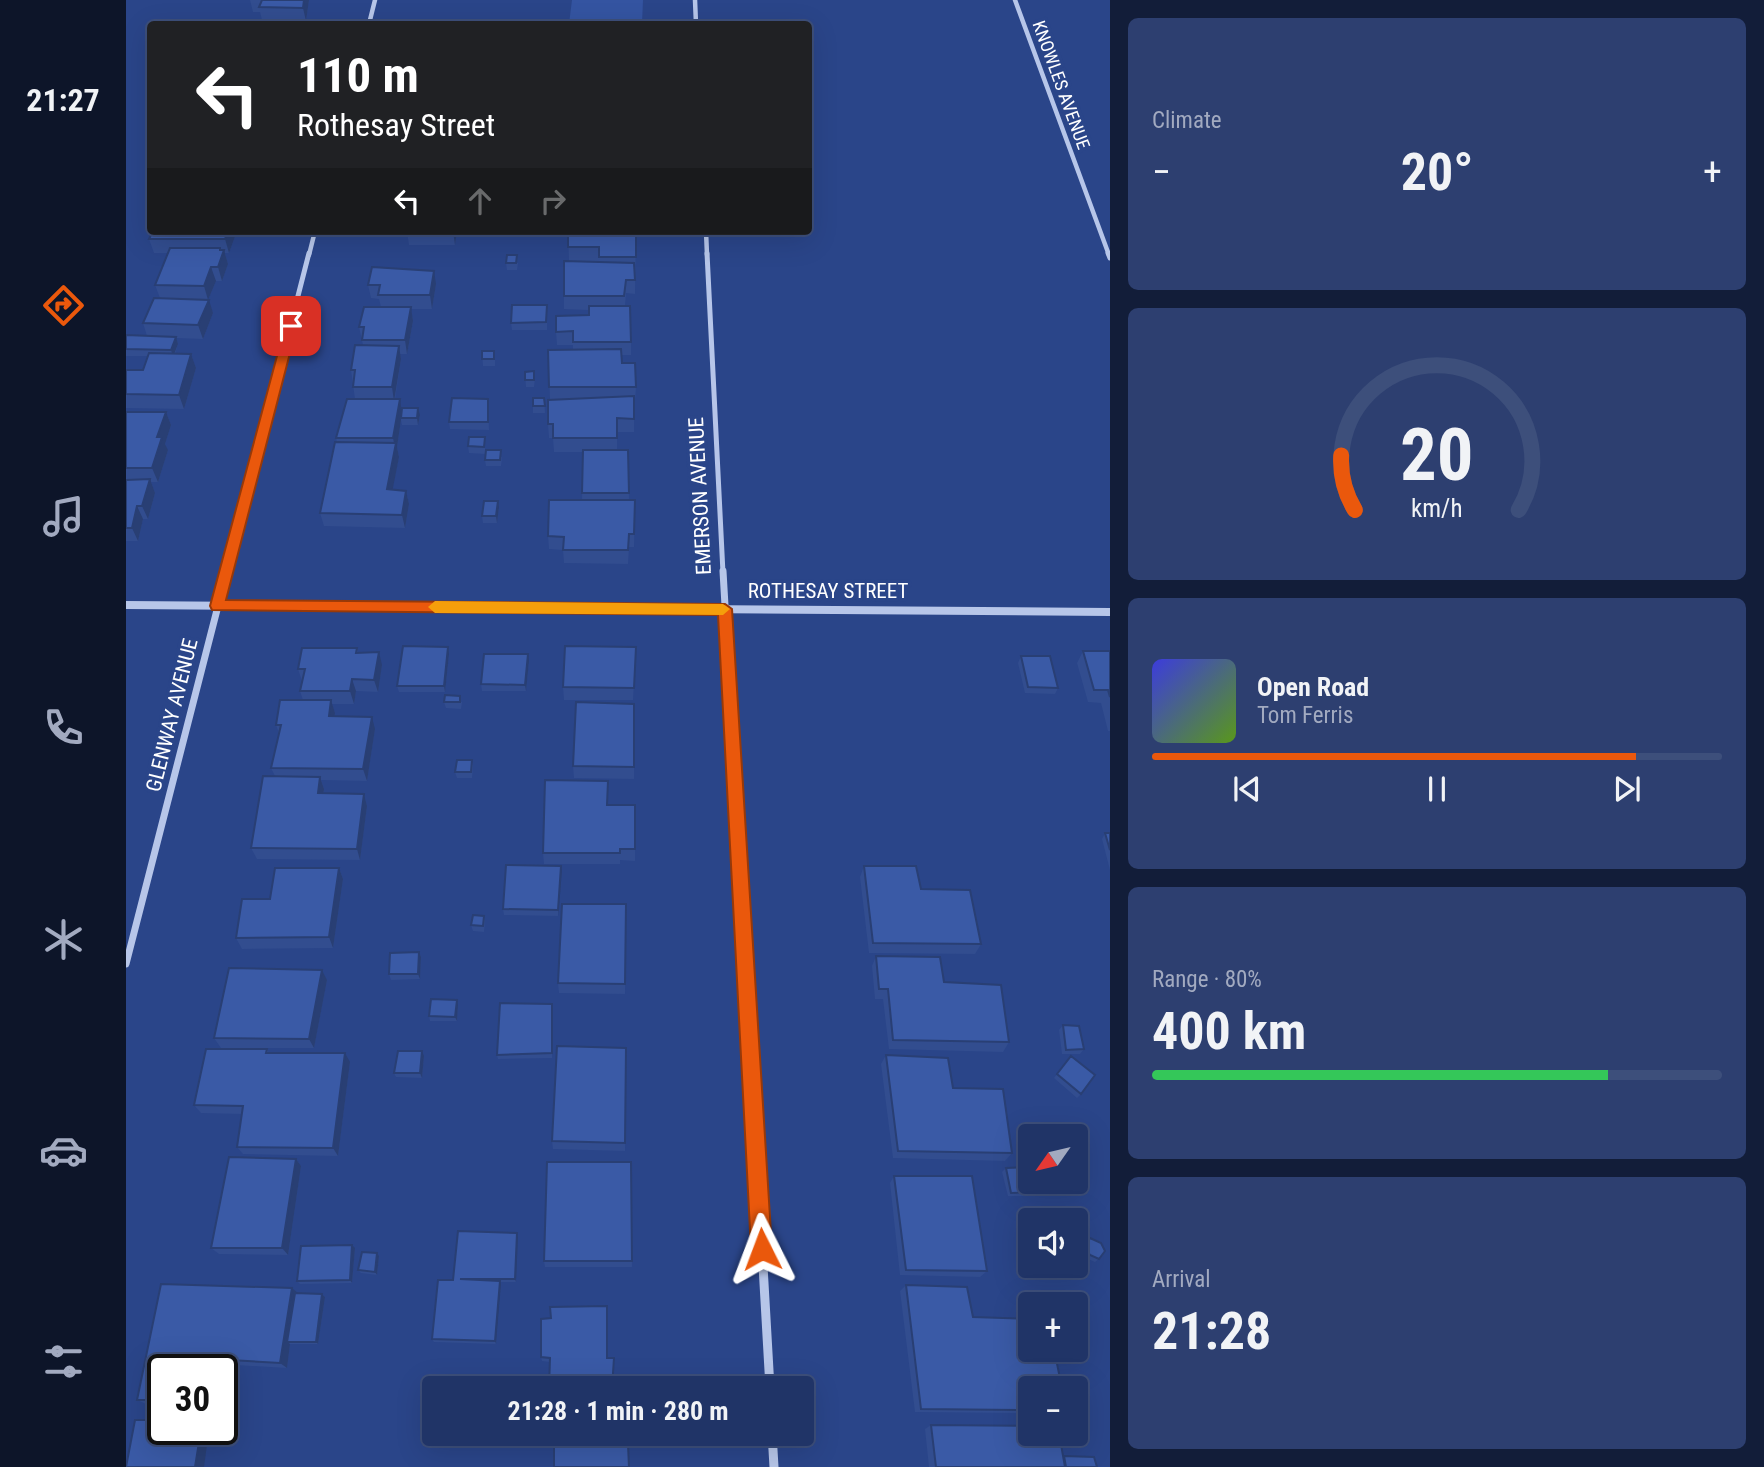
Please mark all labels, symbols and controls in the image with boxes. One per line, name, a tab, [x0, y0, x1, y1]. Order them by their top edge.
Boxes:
street label: KNOWLES AVENUE	[1028, 18, 1094, 152]
text: 110 m	[297, 47, 419, 104]
icon: left	[182, 49, 273, 140]
text: 21:27	[26, 81, 100, 119]
text: Rothesay Street	[297, 106, 495, 144]
text: Climate	[1152, 107, 1222, 134]
text: 20°	[1401, 142, 1473, 203]
text: −	[1152, 150, 1171, 194]
text: +	[1703, 150, 1722, 194]
icon: left	[388, 182, 426, 220]
icon: ahead	[461, 182, 499, 220]
icon: right	[534, 182, 572, 220]
icon: directions	[39, 281, 88, 330]
pin	[261, 296, 321, 356]
icon: arrive	[272, 307, 310, 345]
text: 20	[1400, 412, 1474, 498]
street label: EMERSON AVENUE	[684, 417, 716, 575]
icon: music	[39, 492, 88, 541]
text: km/h	[1411, 493, 1463, 522]
street label: ROTHESAY STREET	[748, 579, 908, 603]
street label: GLENWAY AVENUE	[141, 636, 203, 794]
text: Open Road	[1257, 672, 1369, 702]
text: Tom Ferris	[1257, 702, 1353, 729]
icon: phone	[39, 703, 88, 752]
icon: previous	[1228, 770, 1266, 808]
icon: pause	[1418, 770, 1456, 808]
icon: next	[1608, 770, 1646, 808]
icon: climate	[39, 915, 88, 964]
text: Range · 80%	[1152, 966, 1262, 993]
text: 400 km	[1152, 1001, 1306, 1062]
north arrow	[1018, 1124, 1088, 1194]
map controls	[1018, 1124, 1088, 1446]
icon: car	[39, 1126, 88, 1175]
button: sound	[1018, 1208, 1088, 1278]
position arrow	[725, 1212, 799, 1286]
text: Arrival	[1152, 1266, 1211, 1293]
button: +	[1018, 1292, 1088, 1362]
text: 21:28	[1152, 1301, 1271, 1362]
icon: filters	[39, 1337, 88, 1386]
speed limit sign: 30	[147, 1354, 238, 1445]
button: −	[1018, 1376, 1088, 1446]
text: 21:28 · 1 min · 280 m	[508, 1396, 728, 1426]

